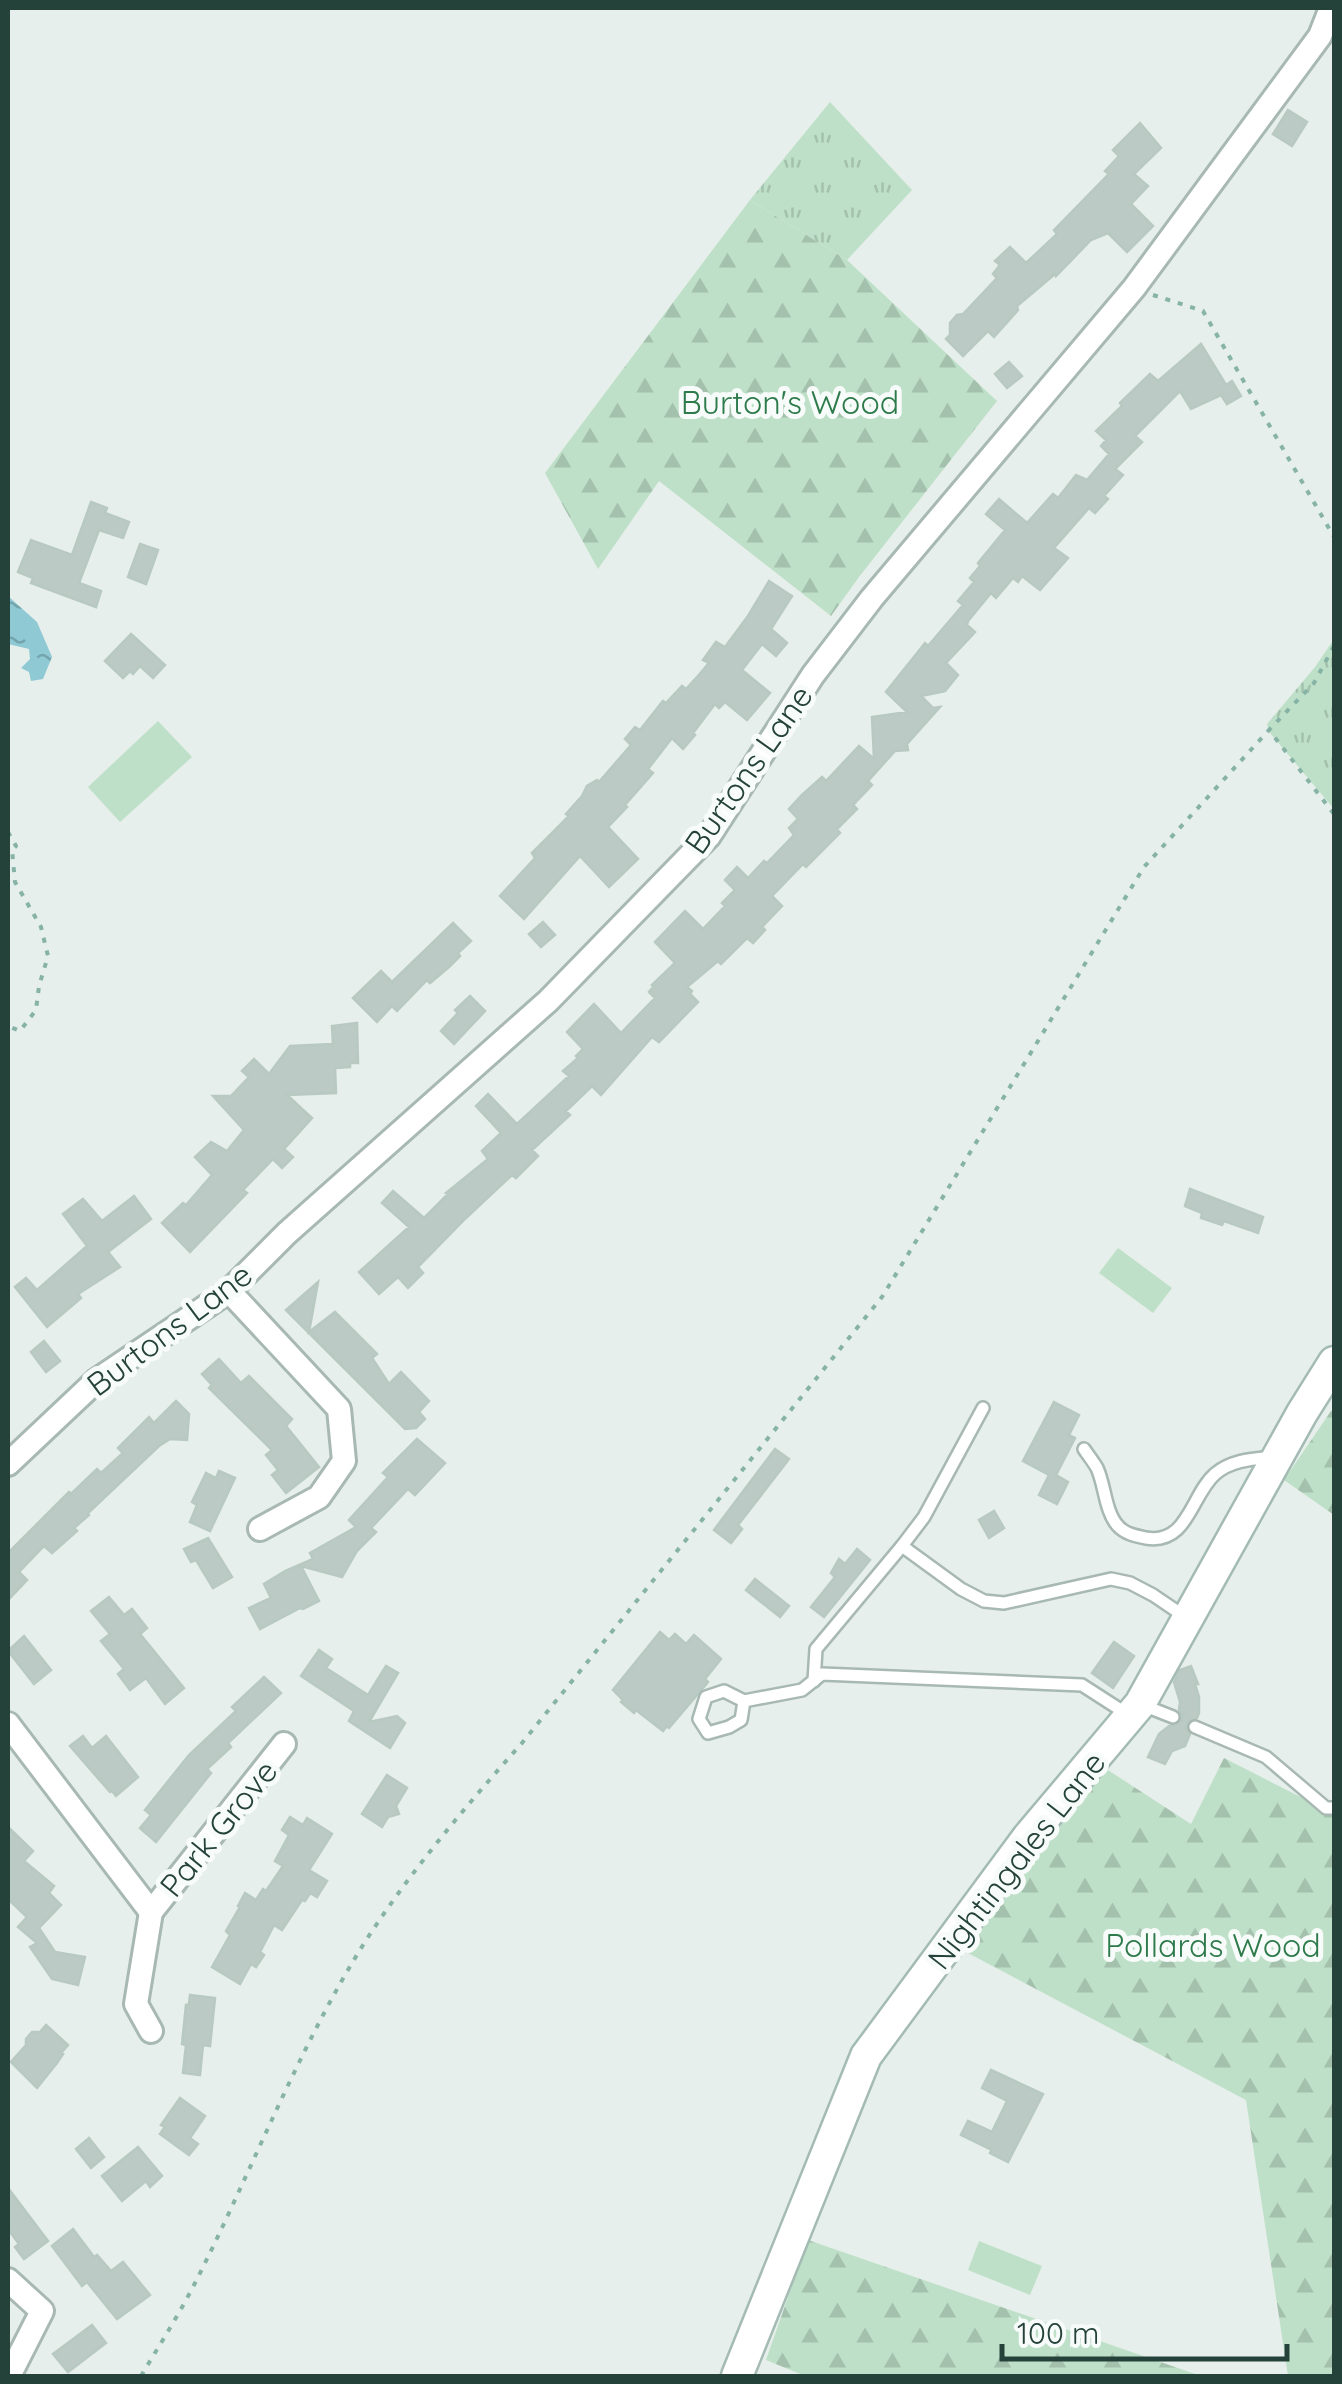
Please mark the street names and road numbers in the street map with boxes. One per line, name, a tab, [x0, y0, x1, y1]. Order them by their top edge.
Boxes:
street label: Burtons Lane	[675, 677, 821, 861]
street label: Burtons Lane	[78, 1254, 260, 1404]
street label: Nightingales Lane	[918, 1743, 1114, 1977]
street label: Park Grove	[151, 1752, 285, 1904]

